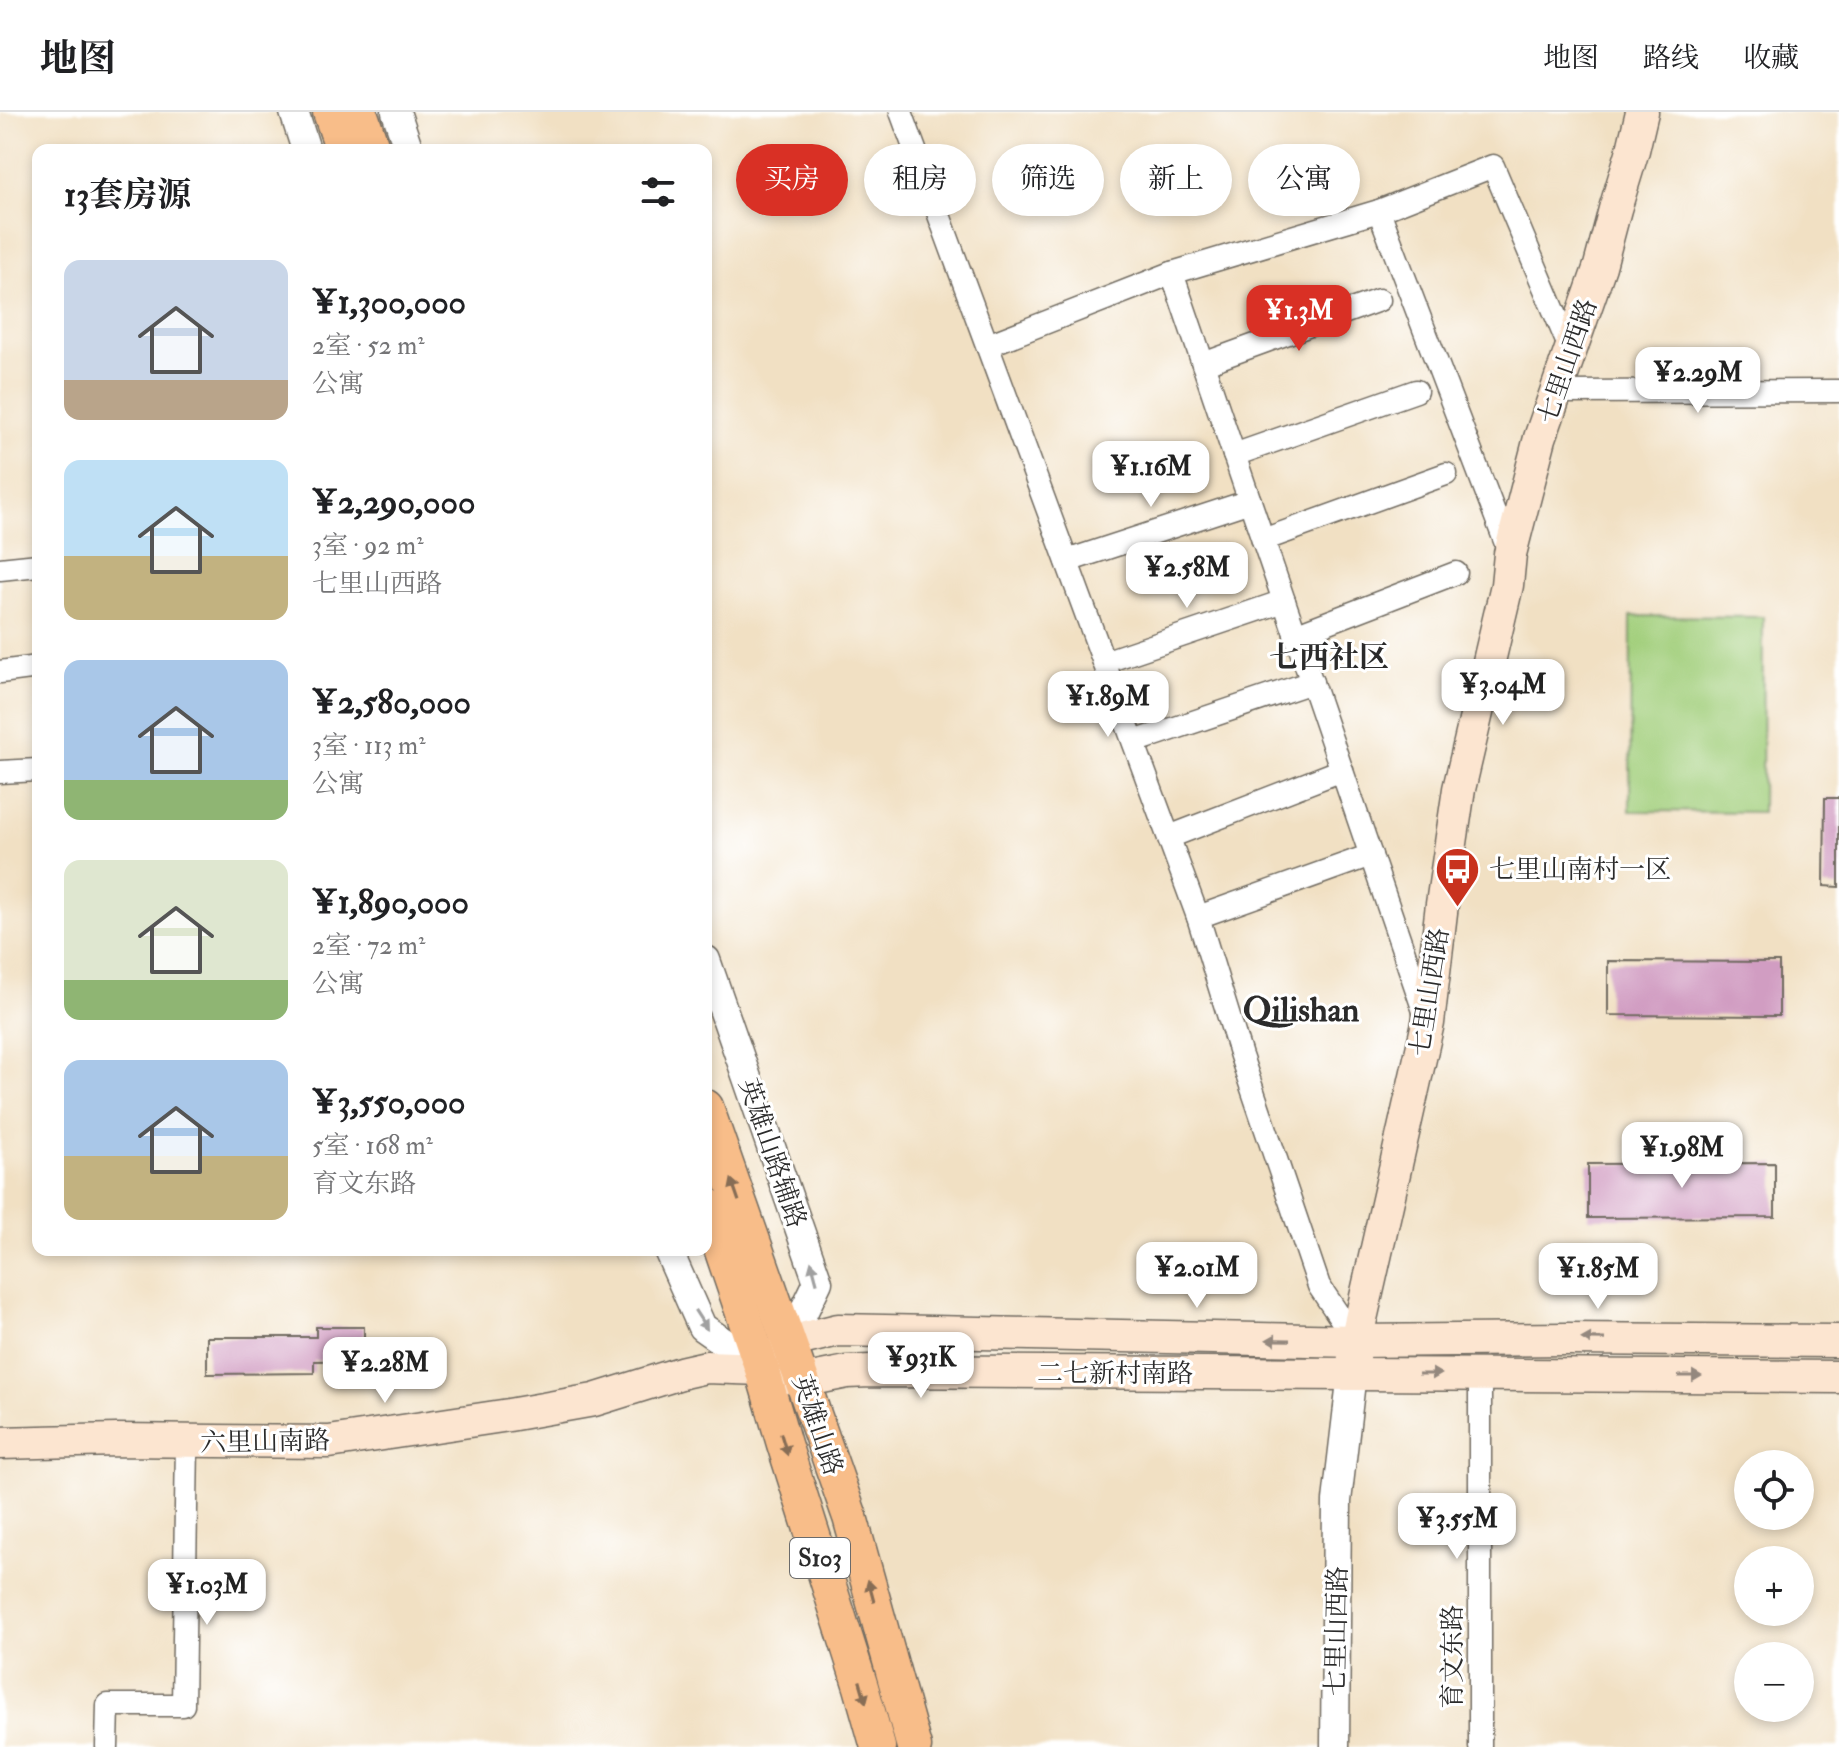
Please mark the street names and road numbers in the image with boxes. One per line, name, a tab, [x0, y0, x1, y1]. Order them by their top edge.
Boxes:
street label: 七里山西路	[1532, 295, 1604, 428]
street label: 七里山西路	[1404, 925, 1456, 1059]
street label: 英雄山路辅路	[732, 1074, 813, 1232]
street label: 二七新村南路	[1037, 1358, 1193, 1390]
street label: 英雄山路	[785, 1371, 849, 1480]
street label: 六里山南路	[200, 1425, 330, 1459]
road number: S103	[790, 1538, 850, 1578]
street label: 七里山西路	[1320, 1566, 1354, 1696]
street label: 育文东路	[1437, 1605, 1469, 1709]

